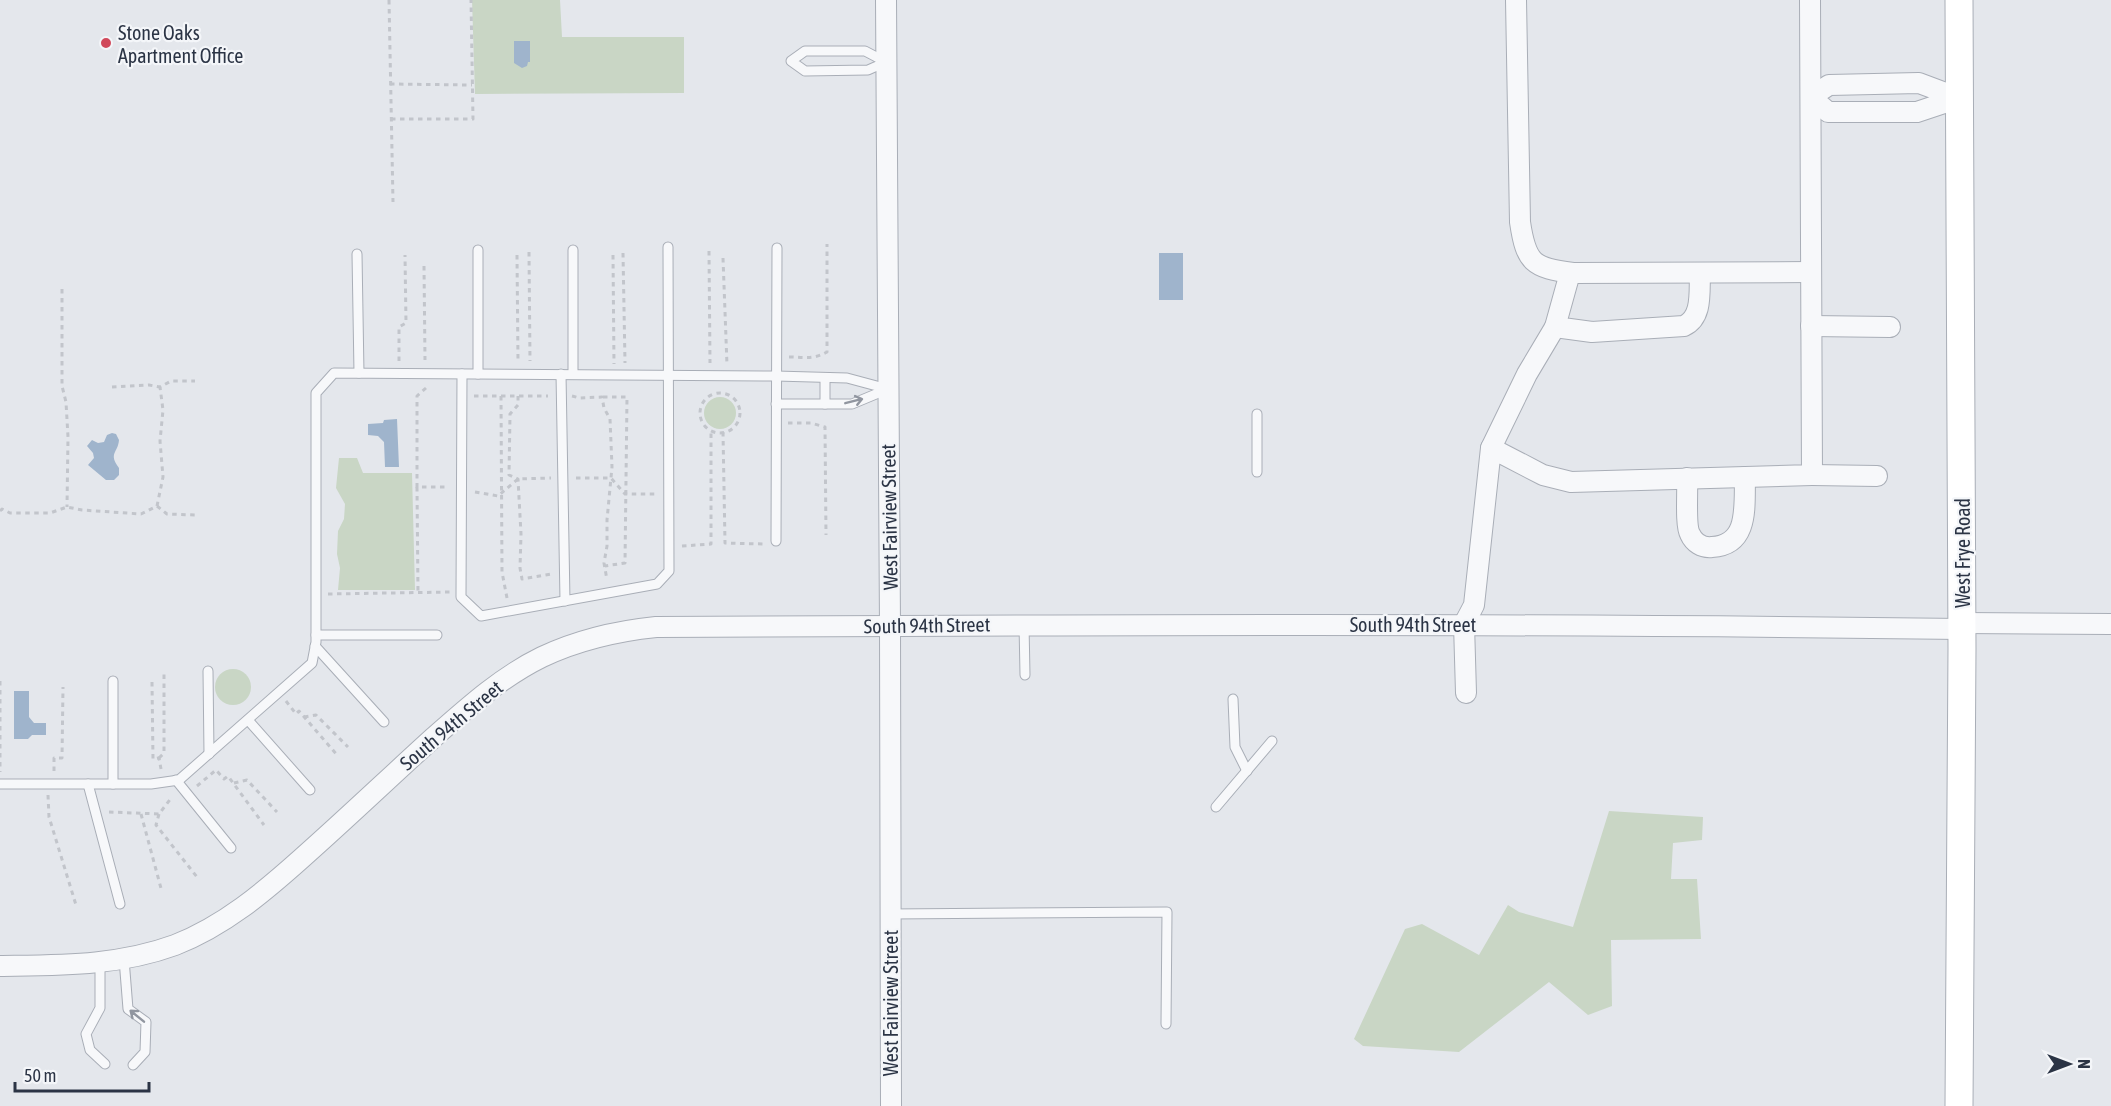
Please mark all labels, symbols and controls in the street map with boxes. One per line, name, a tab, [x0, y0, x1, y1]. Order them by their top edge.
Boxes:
place label: Stone Oaks Apartment Office	[118, 21, 243, 67]
marker: Stone Oaks Apartment Office	[99, 36, 113, 50]
one-way arrow	[844, 395, 863, 407]
street label: West Fairview Street	[876, 443, 902, 590]
street label: West Frye Road	[1951, 498, 1974, 608]
street label: South 94th Street	[864, 612, 991, 638]
street label: South 94th Street	[1350, 613, 1477, 636]
street label: South 94th Street	[395, 675, 507, 774]
street label: West Fairview Street	[879, 930, 902, 1076]
one-way arrow	[129, 1009, 145, 1022]
north arrow	[2039, 1034, 2099, 1094]
scale bar	[15, 1055, 148, 1093]
text: N	[2075, 1059, 2093, 1069]
text: 50 m	[24, 1065, 56, 1086]

